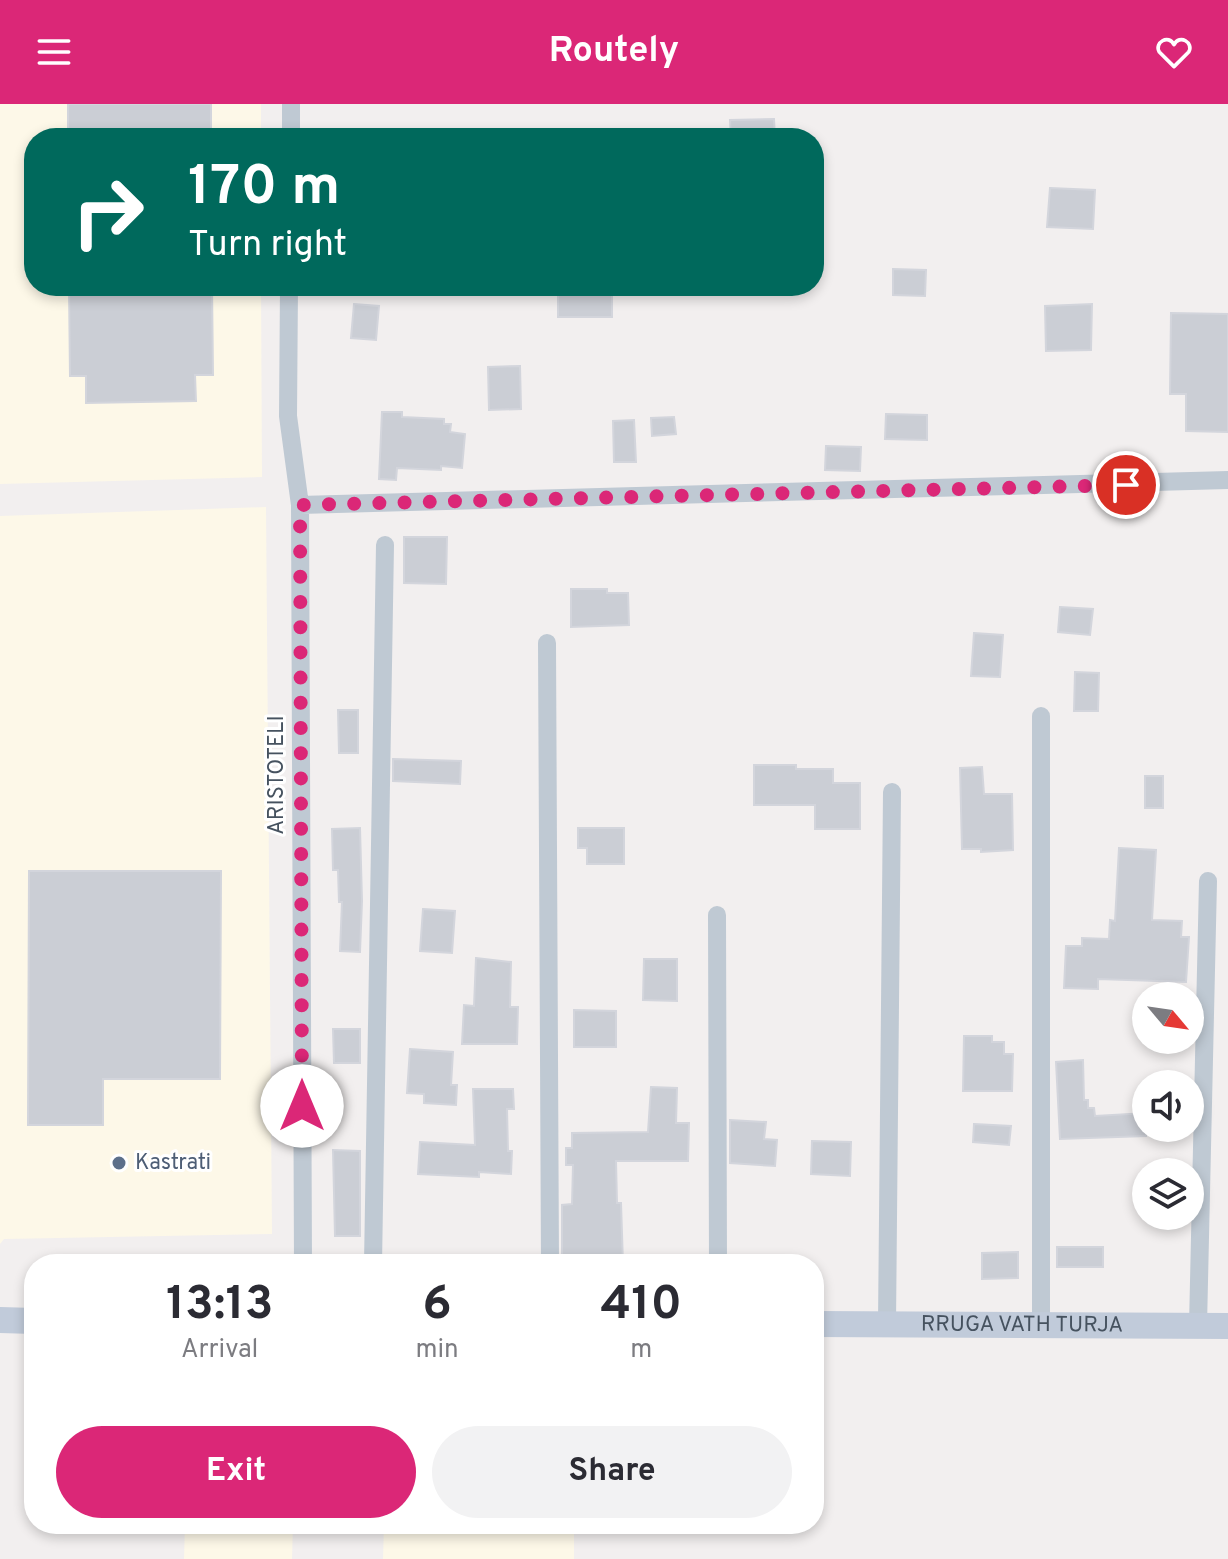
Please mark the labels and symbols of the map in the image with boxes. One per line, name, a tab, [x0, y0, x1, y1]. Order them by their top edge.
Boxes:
pin	[1092, 451, 1160, 519]
street label: ARISTOTELI	[264, 715, 291, 835]
north arrow	[1132, 982, 1204, 1054]
position arrow	[260, 1064, 344, 1148]
place label: Kastrati	[135, 1150, 211, 1177]
marker: Kastrati	[110, 1154, 128, 1172]
street label: RRUGA VATH TURJA	[921, 1311, 1123, 1339]

